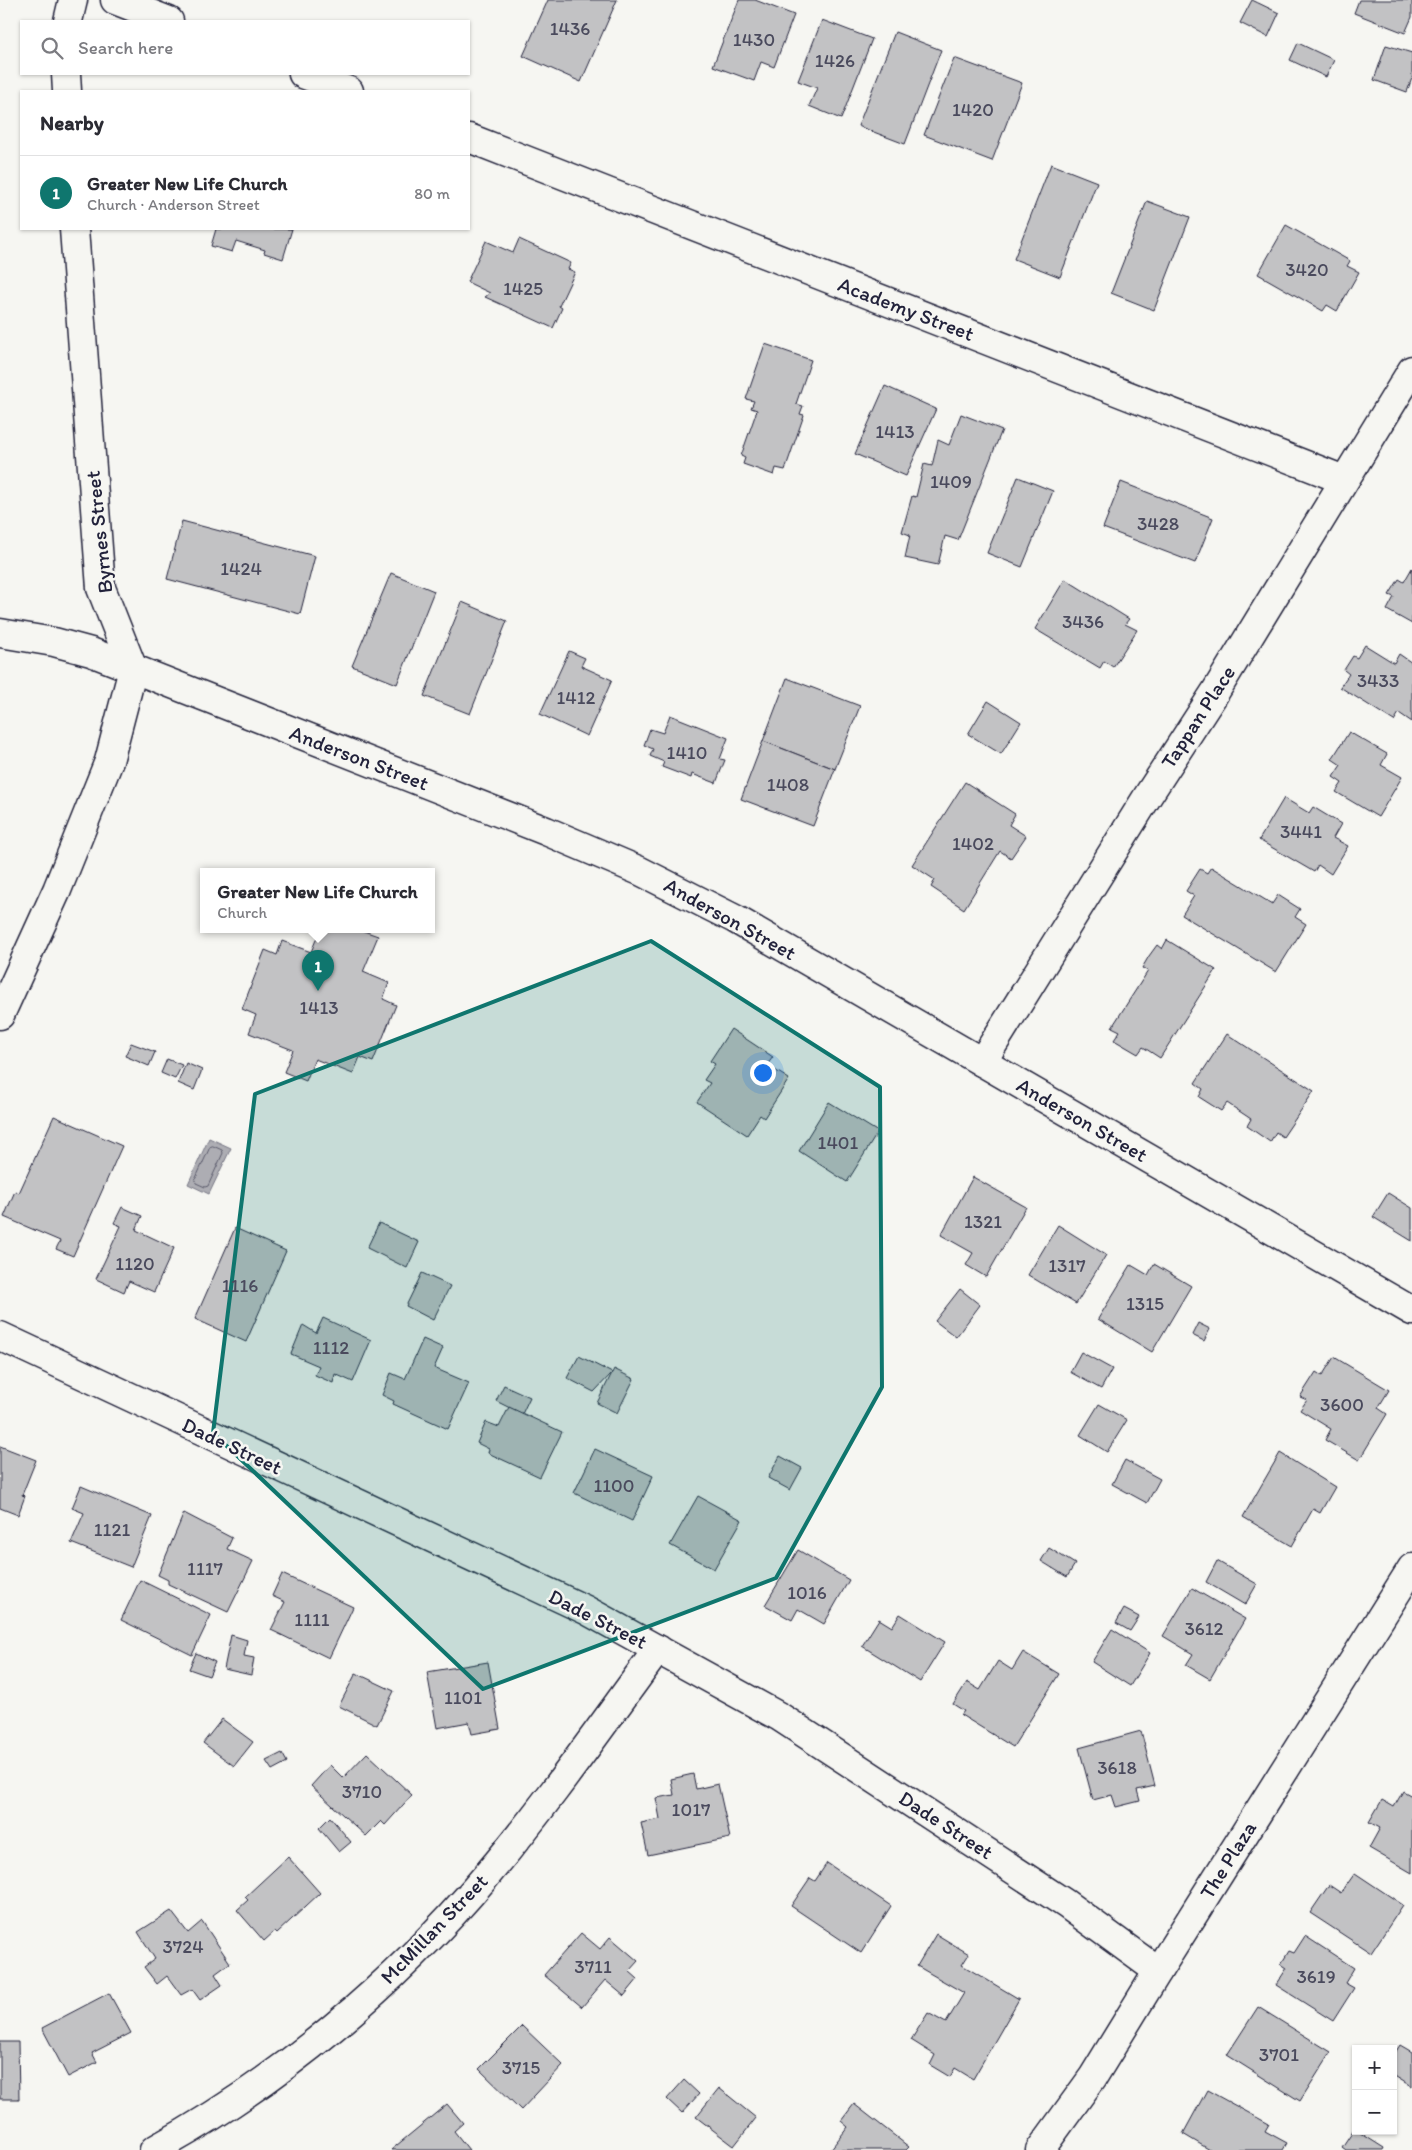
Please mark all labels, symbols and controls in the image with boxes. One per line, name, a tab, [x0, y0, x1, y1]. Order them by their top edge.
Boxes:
house number: 1436	[550, 17, 590, 40]
search box	[20, 20, 470, 75]
house number: 1430	[733, 28, 775, 51]
icon: search	[38, 34, 66, 62]
text: Search here	[78, 36, 173, 59]
house number: 1426	[815, 49, 855, 72]
house number: 1420	[952, 98, 994, 121]
text: Nearby	[40, 110, 104, 135]
text: Greater New Life Church	[87, 172, 287, 195]
text: 1	[52, 184, 60, 203]
text: 80 m	[414, 184, 450, 203]
text: Church · Anderson Street	[87, 195, 260, 214]
house number: 3420	[1285, 258, 1329, 281]
street label: Academy Street	[835, 271, 978, 346]
house number: 1425	[503, 277, 543, 300]
house number: 1413	[875, 420, 915, 443]
street label: Byrnes Street	[80, 469, 117, 595]
house number: 1409	[930, 470, 972, 493]
house number: 3428	[1137, 512, 1179, 535]
house number: 1424	[220, 557, 262, 580]
house number: 3436	[1062, 610, 1104, 633]
street label: Tappan Place	[1155, 661, 1240, 773]
house number: 3433	[1357, 669, 1399, 692]
house number: 1412	[556, 686, 596, 709]
street label: Anderson Street	[286, 720, 432, 796]
house number: 1410	[667, 741, 707, 764]
house number: 1408	[767, 773, 809, 796]
house number: 3441	[1280, 820, 1322, 843]
house number: 1402	[952, 832, 994, 855]
popup	[200, 868, 435, 933]
street label: Anderson Street	[660, 872, 801, 965]
text: Greater New Life Church	[217, 880, 418, 903]
text: Church	[217, 903, 267, 922]
pin: 1	[302, 950, 334, 991]
house number: 1413	[299, 996, 339, 1019]
your location	[750, 1060, 776, 1086]
street label: Anderson Street	[1012, 1072, 1152, 1167]
house number: 1401	[818, 1131, 859, 1154]
house number: 1321	[964, 1210, 1002, 1233]
house number: 1120	[115, 1252, 155, 1275]
house number: 1317	[1048, 1254, 1086, 1277]
house number: 1116	[222, 1274, 258, 1297]
house number: 1315	[1126, 1292, 1164, 1315]
house number: 1112	[313, 1336, 349, 1359]
house number: 3600	[1320, 1393, 1364, 1416]
street label: Dade Street	[178, 1412, 286, 1480]
house number: 1100	[593, 1474, 635, 1497]
house number: 1121	[94, 1518, 130, 1541]
house number: 1117	[187, 1557, 223, 1580]
house number: 1016	[787, 1581, 827, 1604]
street label: Dade Street	[545, 1583, 652, 1654]
house number: 1111	[294, 1608, 330, 1631]
house number: 3612	[1184, 1617, 1224, 1640]
house number: 1101	[444, 1686, 482, 1709]
house number: 3618	[1097, 1756, 1137, 1779]
house number: 3710	[342, 1780, 382, 1803]
street label: Dade Street	[895, 1785, 998, 1864]
house number: 1017	[672, 1798, 710, 1821]
street label: The Plaza	[1194, 1816, 1261, 1903]
street label: McMillan Street	[375, 1868, 493, 1989]
house number: 3724	[162, 1935, 204, 1958]
house number: 3711	[574, 1955, 612, 1978]
house number: 3619	[1296, 1965, 1336, 1988]
house number: 3701	[1259, 2043, 1299, 2066]
map controls	[1352, 2045, 1397, 2135]
button: +	[1352, 2045, 1397, 2090]
house number: 3715	[502, 2056, 540, 2079]
button: −	[1352, 2090, 1397, 2135]

